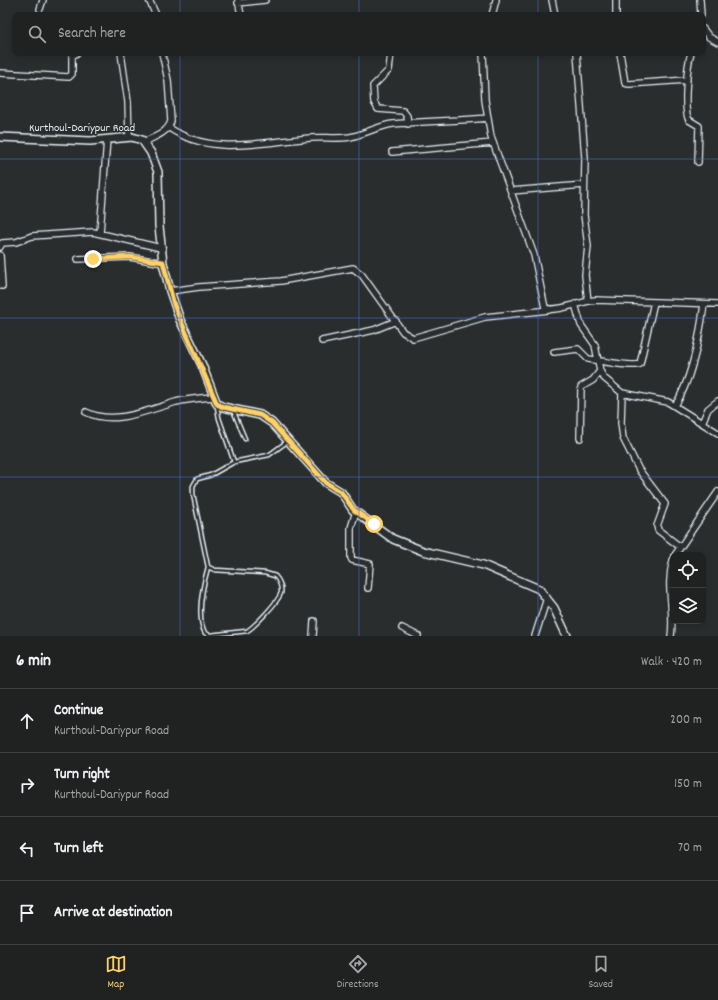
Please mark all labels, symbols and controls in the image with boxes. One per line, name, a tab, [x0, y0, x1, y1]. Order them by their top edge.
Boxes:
search box	[12, 12, 706, 56]
icon: search	[26, 23, 48, 45]
text: Search here	[58, 23, 126, 45]
street label: Kurthoul-Dariypur Road	[29, 120, 135, 137]
route end	[84, 250, 102, 268]
route start	[365, 515, 383, 533]
map controls	[670, 552, 706, 624]
button: locate	[670, 552, 706, 588]
button: layers	[670, 588, 706, 624]
text: 6 min	[16, 650, 51, 674]
text: Walk · 420 m	[641, 653, 702, 672]
text: Continue	[54, 700, 103, 722]
icon: ahead	[16, 710, 38, 732]
text: 200 m	[670, 711, 702, 730]
text: Kurthoul-Dariypur Road	[54, 722, 169, 741]
text: Turn right	[54, 764, 110, 786]
icon: right	[16, 774, 38, 796]
text: 150 m	[674, 775, 702, 794]
text: Kurthoul-Dariypur Road	[54, 786, 169, 805]
icon: left	[16, 838, 38, 860]
text: Turn left	[54, 838, 103, 860]
text: 70 m	[678, 839, 702, 858]
icon: arrive	[16, 902, 38, 924]
text: Arrive at destination	[54, 902, 172, 924]
tab: Map	[105, 953, 127, 993]
tab: Directions	[337, 953, 379, 993]
tab: Saved	[588, 953, 613, 993]

